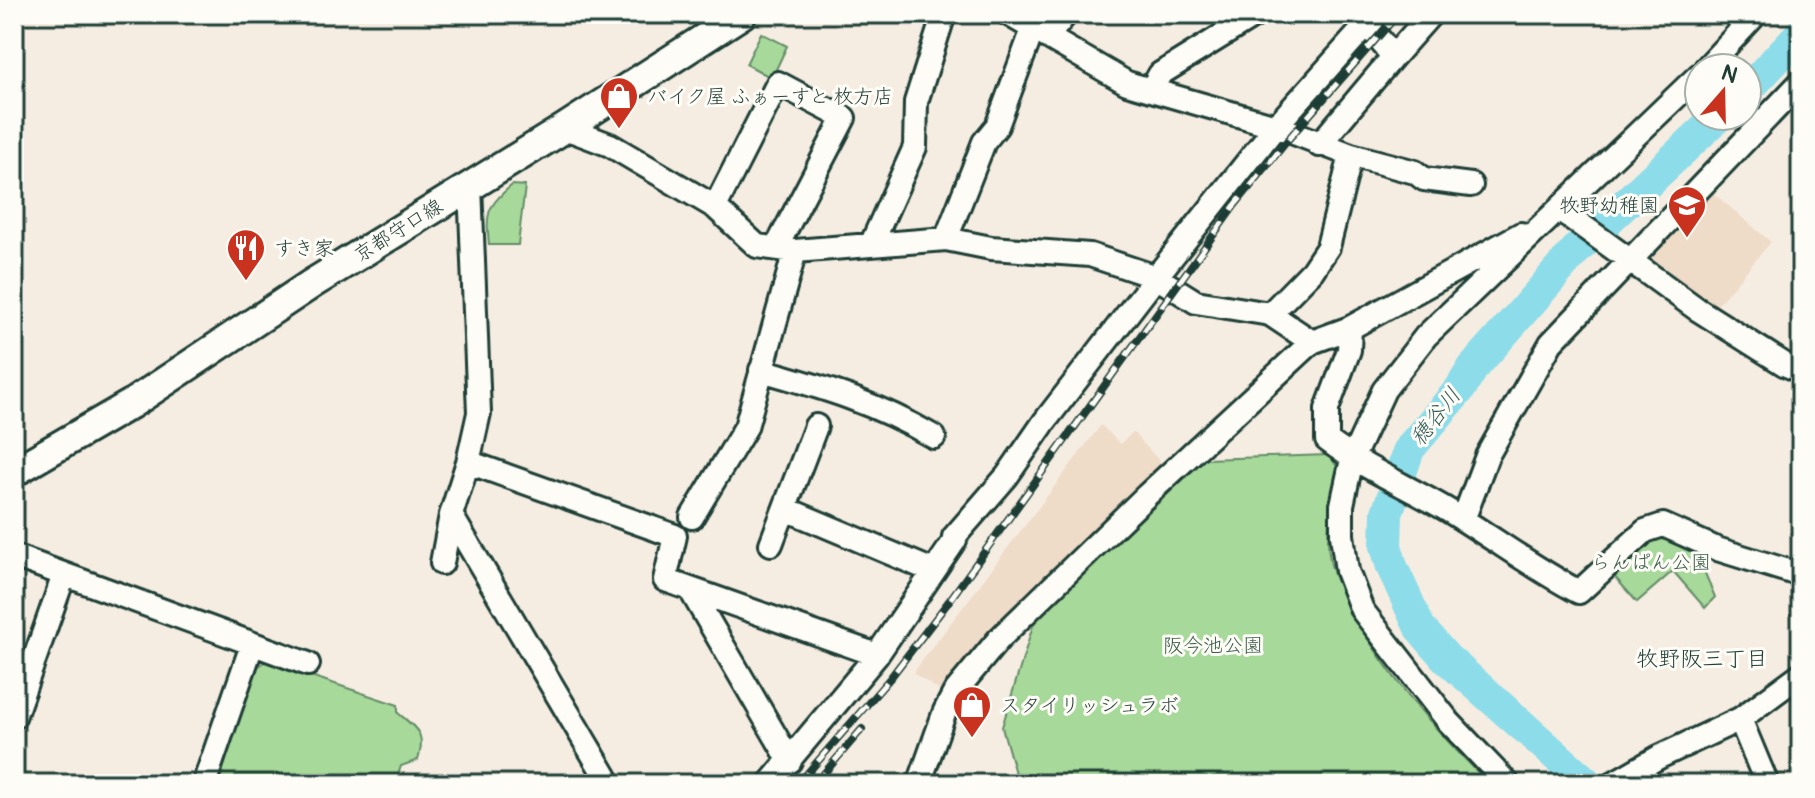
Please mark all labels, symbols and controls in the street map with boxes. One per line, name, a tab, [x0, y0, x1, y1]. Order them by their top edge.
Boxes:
north arrow	[1683, 52, 1763, 132]
text: N	[1718, 58, 1741, 90]
shop icon: バイク屋 ふぁーすと 枚方店	[598, 75, 640, 130]
place label: バイク屋 ふぁーすと 枚方店	[647, 84, 893, 109]
school or university icon: 牧野幼稚園	[1666, 184, 1708, 239]
street label: 京都守口線	[349, 193, 447, 268]
place label: 牧野幼稚園	[1559, 193, 1659, 218]
restaurant icon: すき家	[225, 227, 267, 282]
place label: すき家	[274, 236, 334, 261]
water label: 穂谷川	[1404, 382, 1467, 451]
park label: らんぱん公園	[1591, 550, 1711, 575]
park label: 阪今池公園	[1163, 633, 1263, 658]
district label: 牧野阪三丁目	[1636, 645, 1768, 673]
shop icon: スタイリッシュラボ	[951, 684, 993, 739]
place label: スタイリッシュラボ	[1000, 693, 1178, 718]

